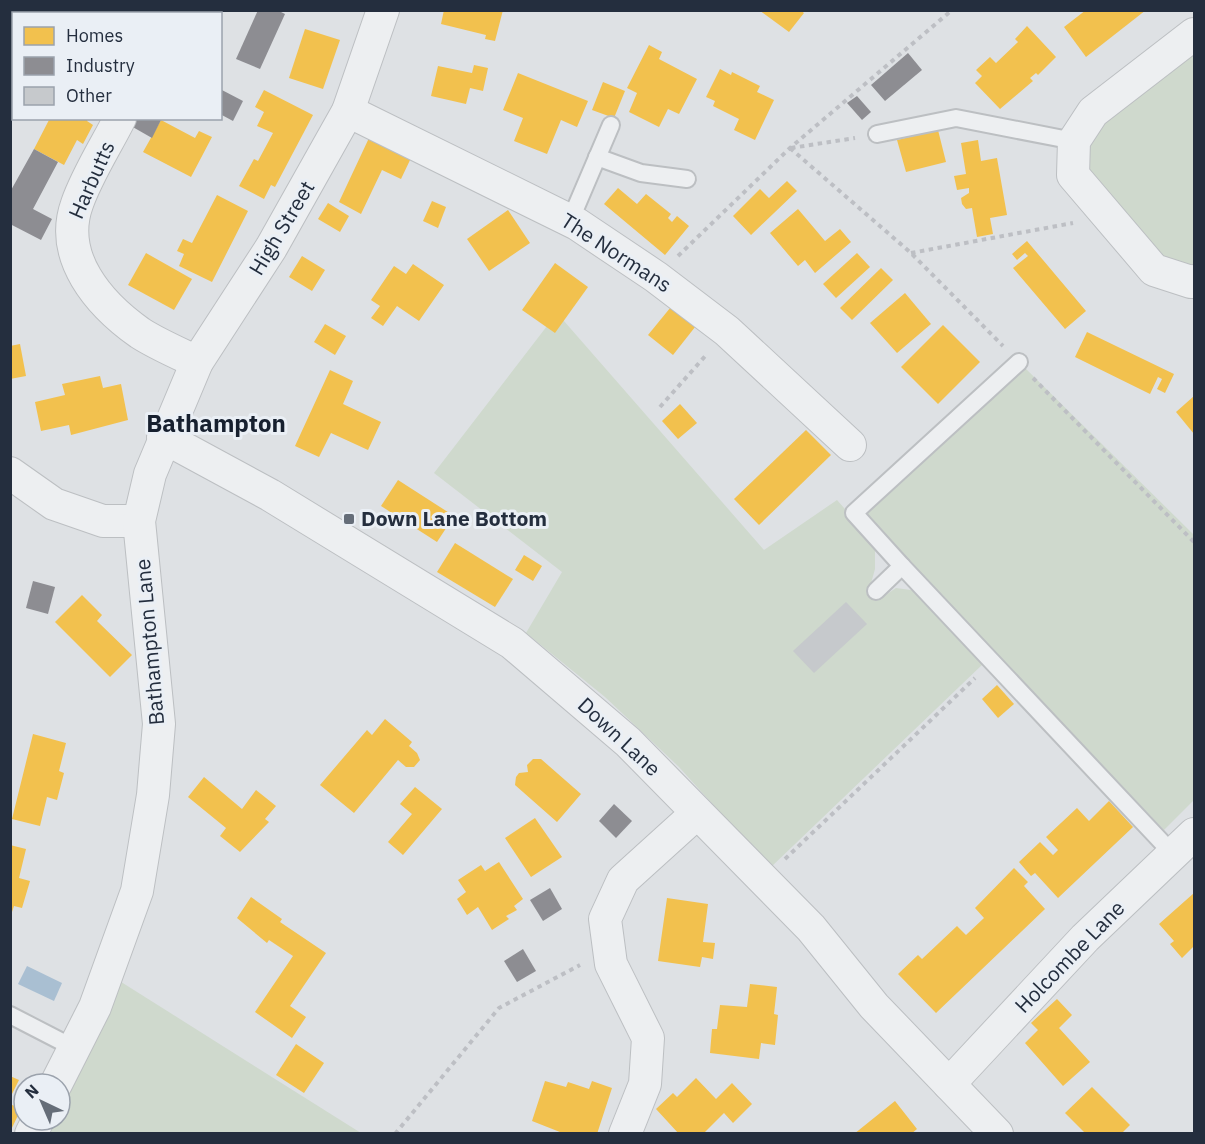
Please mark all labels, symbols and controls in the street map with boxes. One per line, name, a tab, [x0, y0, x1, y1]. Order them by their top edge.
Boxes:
legend	[12, 12, 222, 120]
text: Homes	[66, 24, 123, 47]
text: Industry	[66, 54, 135, 77]
text: Other	[66, 84, 112, 107]
street label: Harbutts	[61, 136, 121, 223]
street label: High Street	[242, 175, 320, 280]
street label: The Normans	[556, 206, 677, 298]
district label: Bathampton	[146, 407, 286, 439]
place label: Down Lane Bottom	[361, 504, 547, 532]
marker: Down Lane Bottom	[342, 512, 356, 526]
street label: Bathampton Lane	[128, 558, 170, 726]
street label: Down Lane	[572, 691, 667, 782]
street label: Holcombe Lane	[1008, 894, 1130, 1019]
north arrow	[12, 1072, 72, 1132]
text: N	[20, 1080, 43, 1102]

